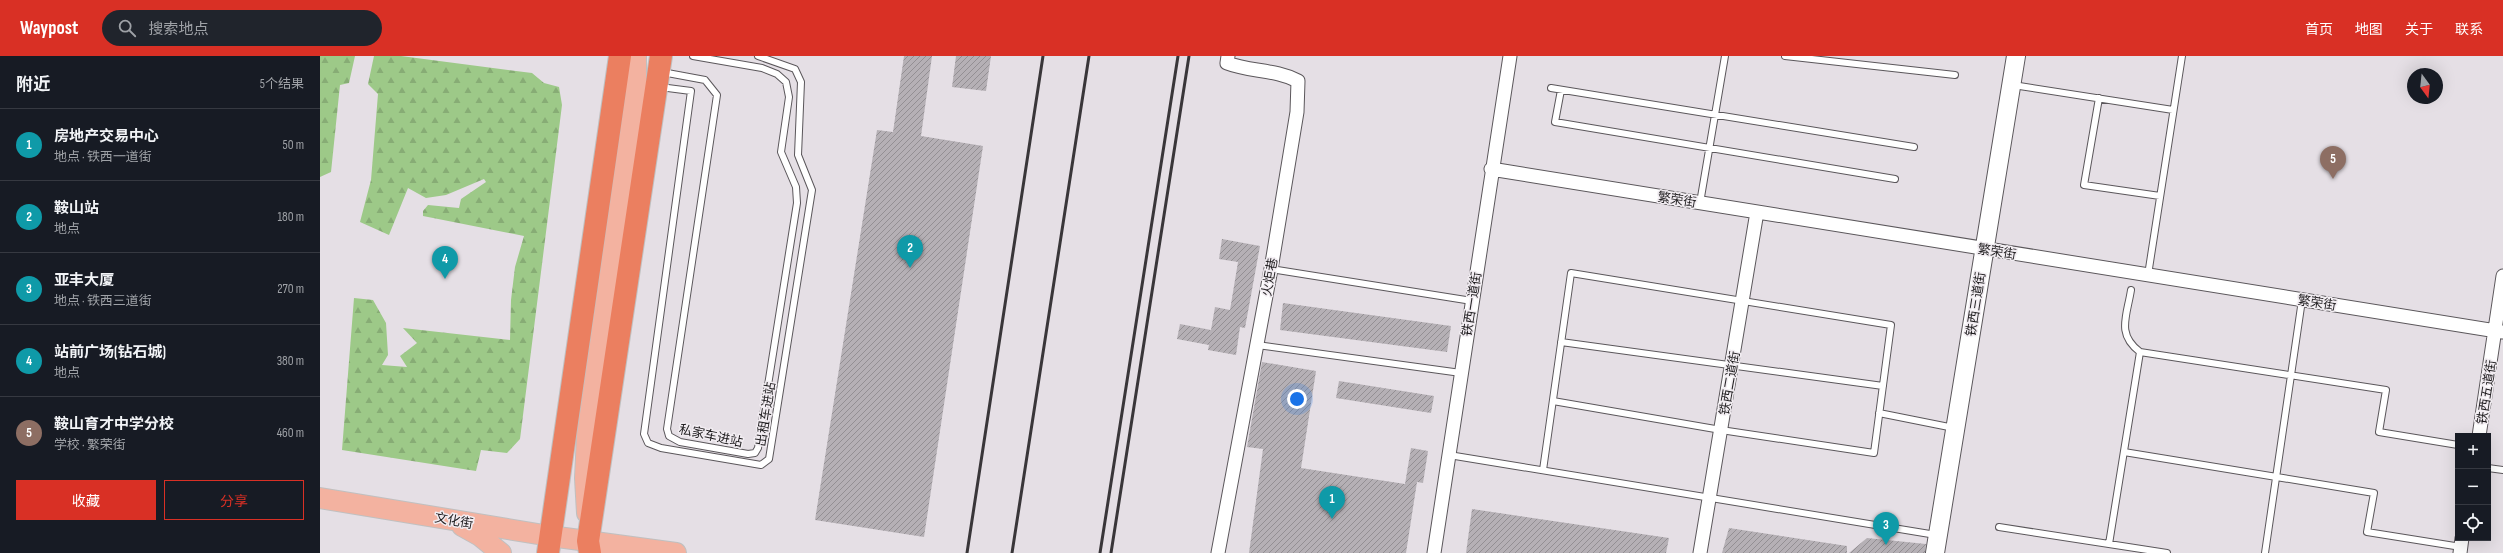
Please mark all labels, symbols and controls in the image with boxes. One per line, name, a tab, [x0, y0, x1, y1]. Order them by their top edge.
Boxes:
search box	[102, 10, 382, 46]
text: Waypost	[20, 17, 78, 40]
icon: search	[116, 17, 138, 39]
text: 搜索地点	[148, 20, 208, 39]
text: 首页	[2305, 21, 2333, 38]
text: 地图	[2355, 21, 2383, 38]
text: 关于	[2405, 21, 2433, 38]
text: 联系	[2455, 21, 2483, 38]
north arrow	[2407, 68, 2443, 104]
text: 附近	[16, 75, 50, 95]
text: 5个结果	[260, 76, 304, 92]
text: 房地产交易中心	[54, 127, 159, 146]
text: 1	[26, 137, 32, 153]
text: 50 m	[283, 137, 304, 153]
pin: 5	[2320, 146, 2346, 179]
text: 地点 · 铁西一道街	[54, 149, 152, 165]
street label: 繁荣街	[1656, 189, 1697, 211]
text: 鞍山站	[54, 199, 99, 218]
text: 2	[26, 209, 32, 225]
text: 180 m	[278, 209, 304, 225]
text: 地点	[54, 221, 80, 237]
pin: 2	[897, 235, 923, 268]
street label: 繁荣街	[1976, 241, 2017, 263]
pin: 4	[432, 246, 458, 279]
street label: 火炬巷	[1259, 257, 1281, 298]
text: 亚丰大厦	[54, 271, 114, 290]
street label: 铁西一道街	[1459, 271, 1485, 338]
street label: 铁西三道街	[1963, 271, 1989, 338]
text: 3	[26, 281, 32, 297]
text: 270 m	[277, 281, 304, 297]
street label: 繁荣街	[2296, 292, 2337, 314]
text: 地点 · 铁西三道街	[54, 293, 152, 309]
text: 站前广场(钻石城)	[54, 343, 166, 362]
street label: 铁西二道街	[1716, 350, 1744, 417]
text: 4	[26, 353, 32, 369]
text: 380 m	[277, 353, 304, 369]
street label: 铁西五道街	[2474, 359, 2500, 426]
text: 地点	[54, 365, 80, 381]
street label: 出租车进站	[753, 381, 779, 448]
your location	[1287, 389, 1307, 409]
text: 鞍山育才中学分校	[54, 415, 174, 434]
street label: 私家车进站	[677, 421, 744, 451]
text: 5	[26, 425, 32, 441]
text: 460 m	[277, 425, 304, 441]
map controls	[2455, 433, 2491, 541]
button: +	[2455, 433, 2491, 469]
text: 学校 · 繁荣街	[54, 437, 126, 453]
button: −	[2455, 469, 2491, 505]
button: 收藏	[16, 480, 156, 520]
button: 分享	[164, 480, 304, 520]
pin: 1	[1319, 486, 1345, 519]
button: locate	[2455, 505, 2491, 541]
street label: 文化街	[433, 510, 474, 532]
pin: 3	[1873, 512, 1899, 545]

